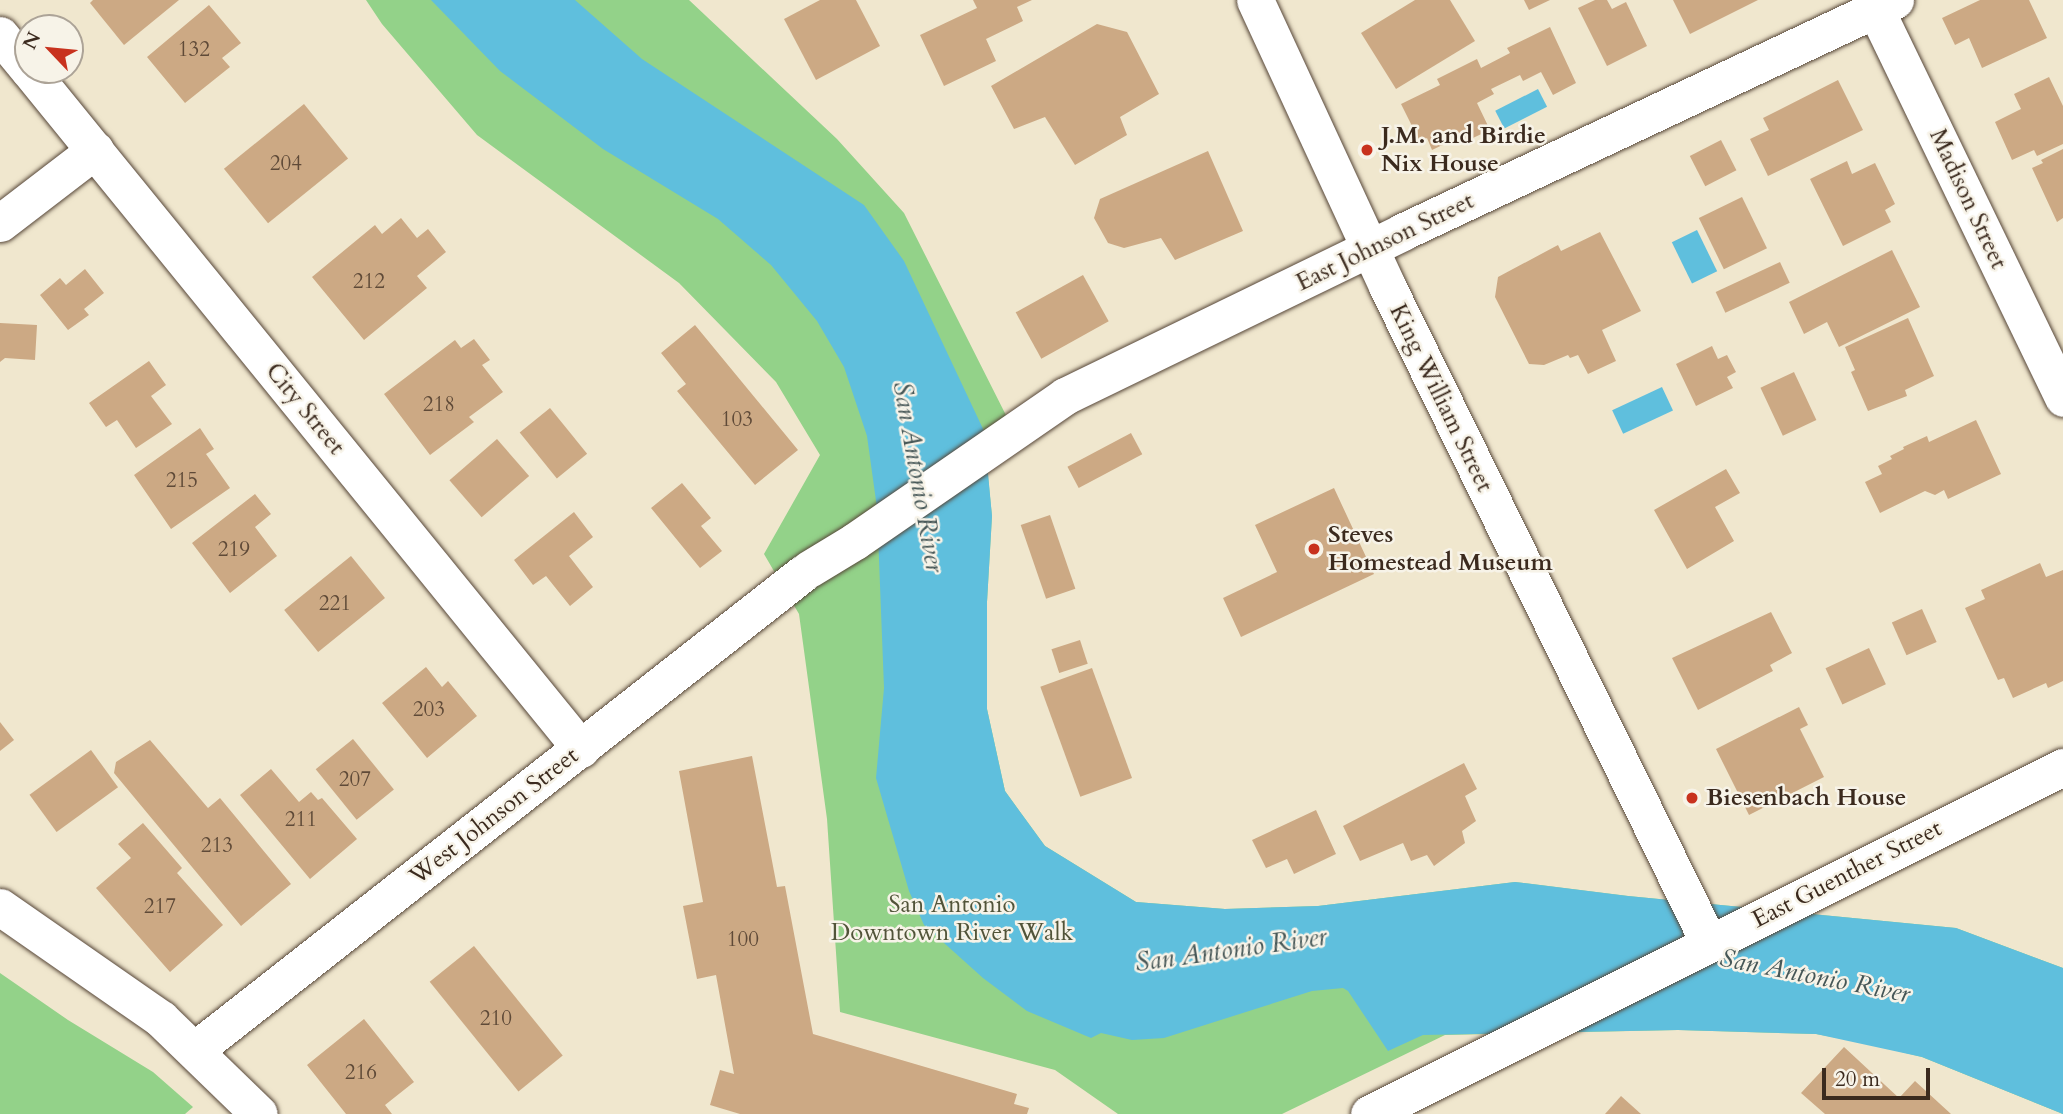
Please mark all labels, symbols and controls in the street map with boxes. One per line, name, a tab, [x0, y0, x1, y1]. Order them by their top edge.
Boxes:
north arrow	[14, 14, 84, 84]
text: N	[17, 28, 47, 54]
house number: 132	[178, 37, 210, 63]
place label: J.M. and Birdie Nix House	[1381, 122, 1546, 178]
street label: Madison Street	[1923, 124, 2013, 274]
marker: J.M. and Birdie Nix House	[1359, 142, 1375, 158]
house number: 204	[270, 151, 302, 177]
street label: East Johnson Street	[1292, 187, 1478, 297]
house number: 212	[353, 269, 385, 295]
street label: King William Street	[1383, 299, 1499, 497]
street label: City Street	[259, 357, 351, 461]
water label: San Antonio River	[886, 379, 950, 575]
house number: 218	[423, 392, 455, 418]
house number: 103	[721, 407, 753, 433]
house number: 215	[166, 468, 198, 494]
place label: Steves Homestead Museum	[1328, 521, 1553, 577]
house number: 219	[218, 537, 250, 563]
marker: Steves Homestead Museum	[1306, 541, 1322, 557]
house number: 221	[319, 591, 351, 617]
house number: 203	[413, 697, 445, 723]
street label: West Johnson Street	[404, 741, 584, 891]
house number: 207	[339, 767, 371, 793]
place label: Biesenbach House	[1706, 784, 1906, 812]
marker: Biesenbach House	[1684, 790, 1700, 806]
house number: 211	[285, 807, 317, 833]
street label: East Guenther Street	[1748, 814, 1946, 934]
house number: 213	[201, 833, 233, 859]
park label: San Antonio Downtown River Walk	[831, 891, 1073, 947]
house number: 217	[144, 894, 176, 920]
water label: San Antonio River	[1133, 921, 1329, 979]
house number: 100	[727, 927, 759, 953]
water label: San Antonio River	[1717, 942, 1913, 1010]
house number: 210	[480, 1006, 512, 1032]
scale bar	[1825, 1054, 1934, 1098]
house number: 216	[345, 1060, 377, 1086]
text: 20 m	[1835, 1065, 1880, 1094]

